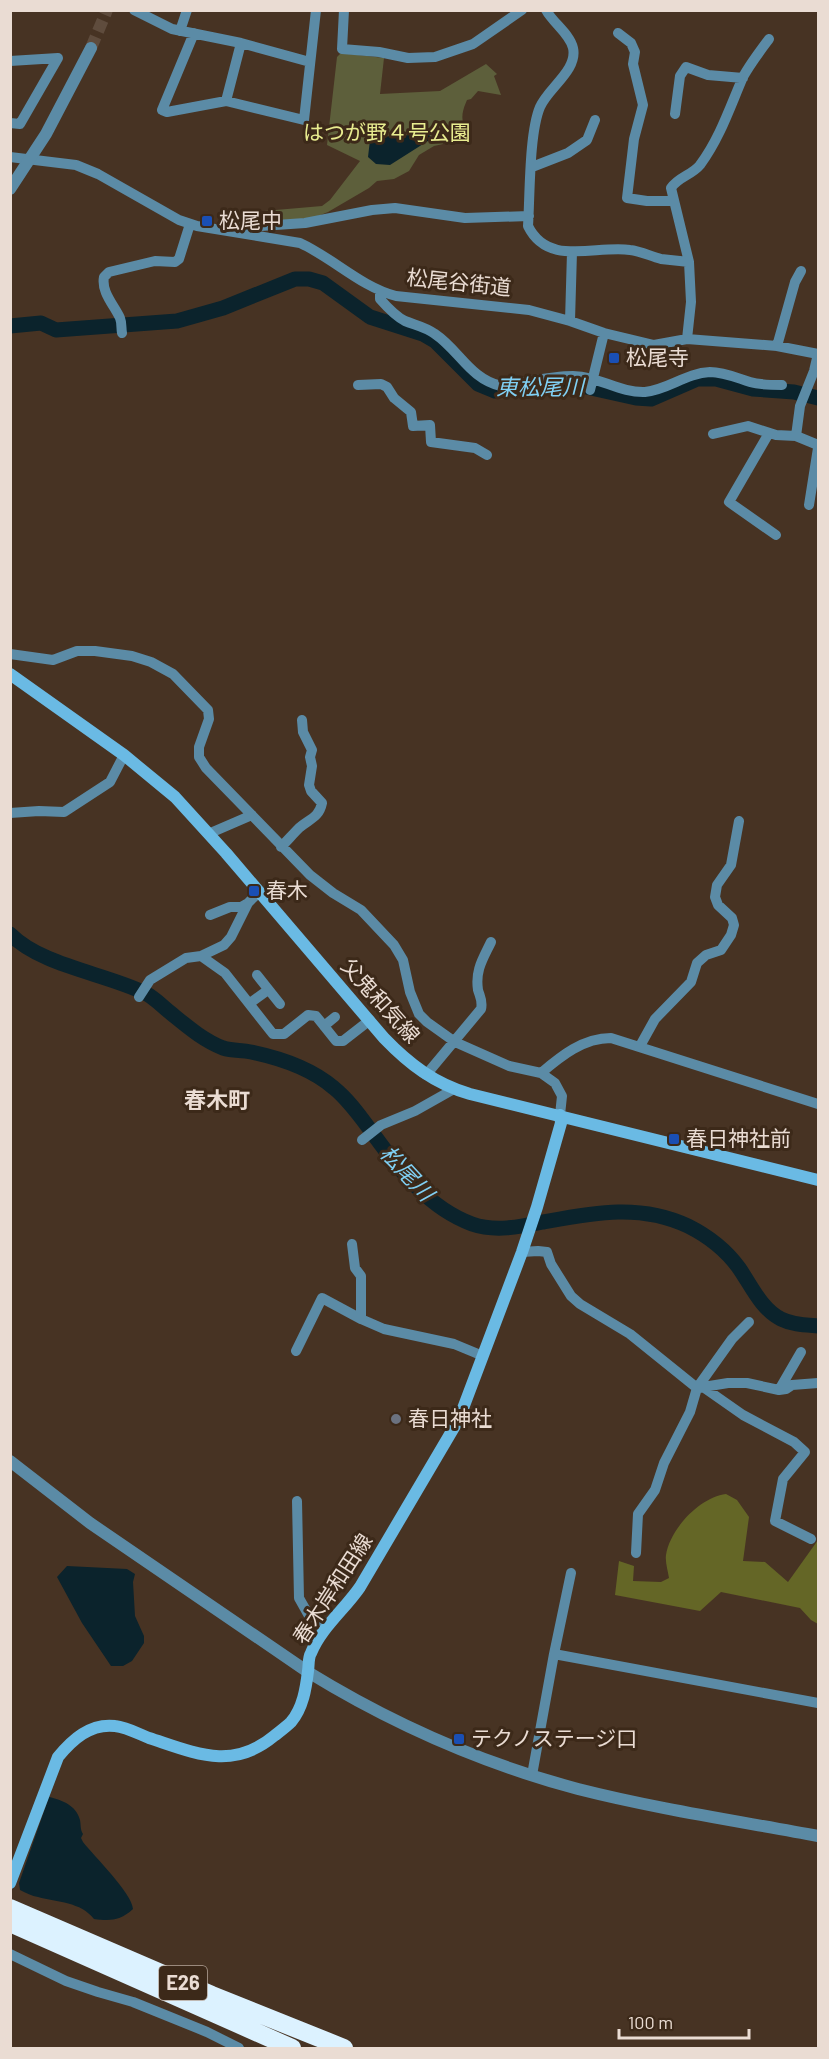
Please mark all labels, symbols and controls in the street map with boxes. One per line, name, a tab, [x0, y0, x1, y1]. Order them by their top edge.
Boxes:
park label: はつが野４号公園	[303, 119, 471, 144]
place label: 松尾中	[219, 207, 282, 232]
marker: 松尾中	[200, 214, 214, 228]
street label: 松尾谷街道	[406, 264, 513, 299]
place label: 松尾寺	[626, 344, 689, 369]
marker: 松尾寺	[607, 351, 621, 365]
water label: 東松尾川	[496, 373, 586, 399]
place label: 春木	[266, 877, 308, 902]
marker: 春木	[247, 884, 261, 898]
street label: 父鬼和気線	[337, 953, 426, 1047]
district label: 春木町	[184, 1086, 250, 1112]
place label: 春日神社前	[686, 1125, 791, 1150]
marker: 春日神社前	[667, 1132, 681, 1146]
water label: 松尾川	[376, 1139, 441, 1207]
place label: 春日神社	[408, 1405, 492, 1430]
marker: 春日神社	[389, 1412, 403, 1426]
street label: 春木岸和田線	[287, 1529, 377, 1648]
place label: テクノステージ口	[471, 1725, 637, 1750]
marker: テクノステージ口	[452, 1732, 466, 1746]
road number: E26	[159, 1966, 207, 2000]
scale bar	[619, 2002, 750, 2040]
text: 100 m	[628, 2011, 673, 2033]

